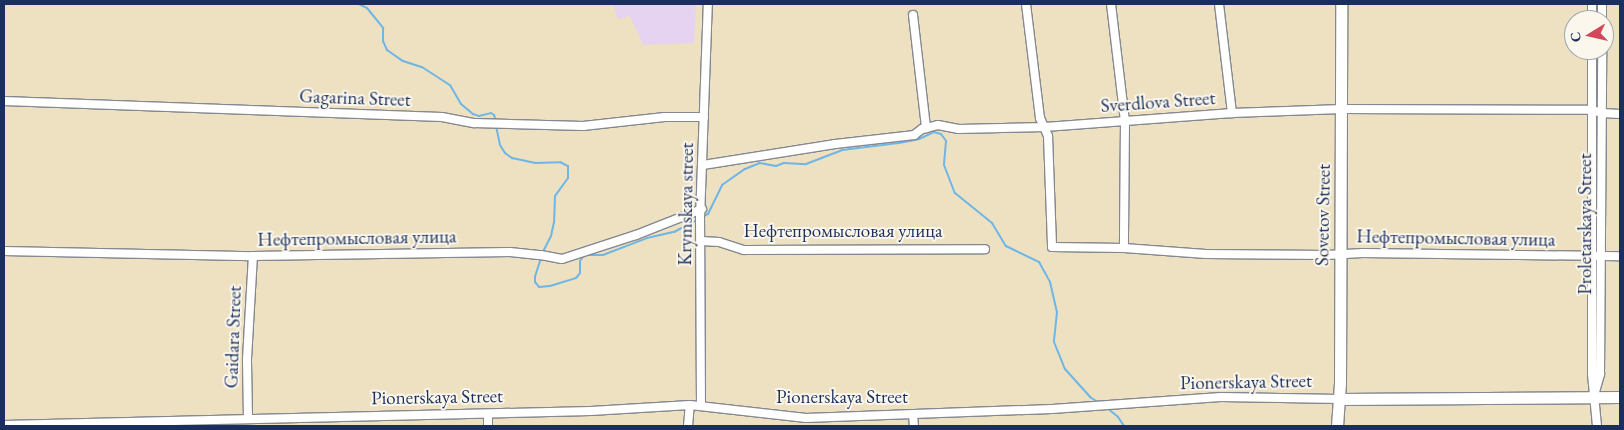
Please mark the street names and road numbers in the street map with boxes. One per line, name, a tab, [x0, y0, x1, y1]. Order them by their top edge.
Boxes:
street label: Gagarina Street	[299, 85, 411, 111]
street label: Sverdlova Street	[1100, 87, 1216, 117]
street label: Krymskaya street	[674, 142, 698, 266]
street label: Proletarskaya Street	[1574, 153, 1596, 295]
street label: Sovetov Street	[1311, 164, 1335, 266]
street label: Нефтепромысловая улица	[743, 220, 943, 242]
street label: Нефтепромысловая улица	[257, 225, 457, 251]
street label: Нефтепромысловая улица	[1356, 225, 1556, 251]
street label: Gaidara Street	[220, 285, 246, 389]
street label: Pionerskaya Street	[1180, 369, 1312, 395]
street label: Pionerskaya Street	[371, 384, 503, 410]
street label: Pionerskaya Street	[776, 386, 908, 408]

